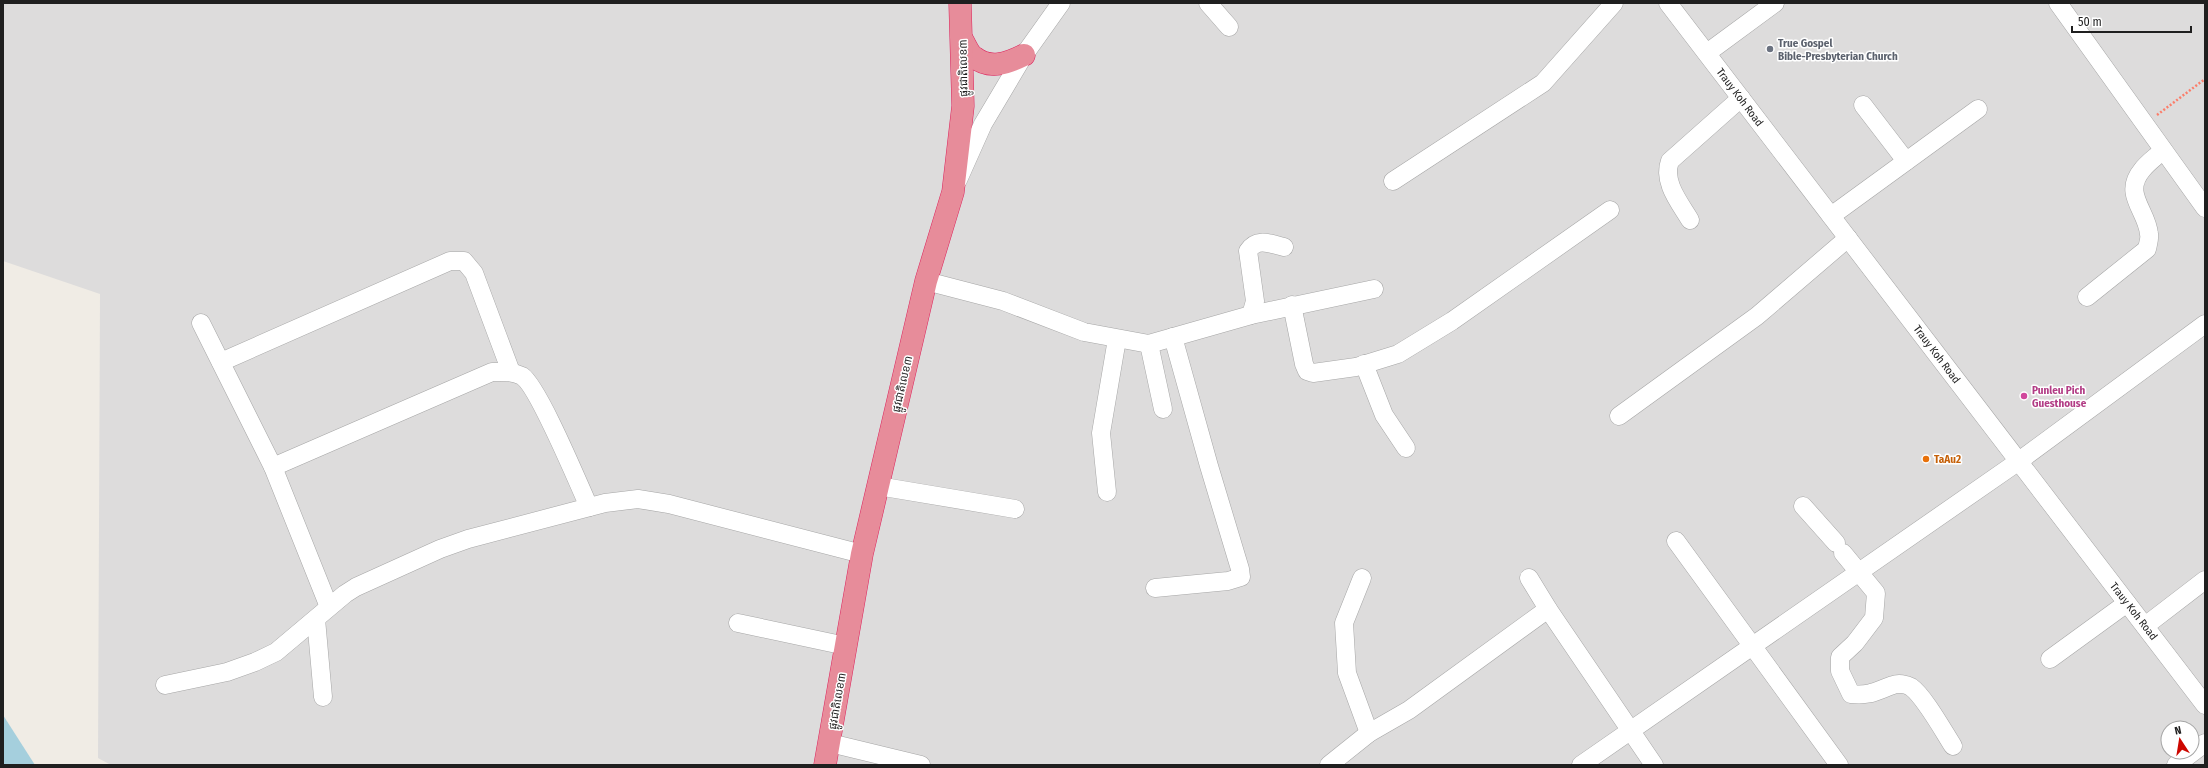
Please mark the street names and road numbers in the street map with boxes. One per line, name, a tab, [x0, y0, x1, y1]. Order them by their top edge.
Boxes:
street label: ផ្លូវជាតិលេខ៣	[956, 39, 974, 97]
street label: Trauy Koh Road	[1713, 66, 1766, 129]
street label: Trauy Koh Road	[1910, 323, 1963, 386]
street label: ផ្លូវជាតិលេខ៣	[889, 354, 918, 414]
street label: Trauy Koh Road	[2107, 580, 2160, 643]
street label: ផ្លូវជាតិលេខ៣	[825, 672, 852, 731]

